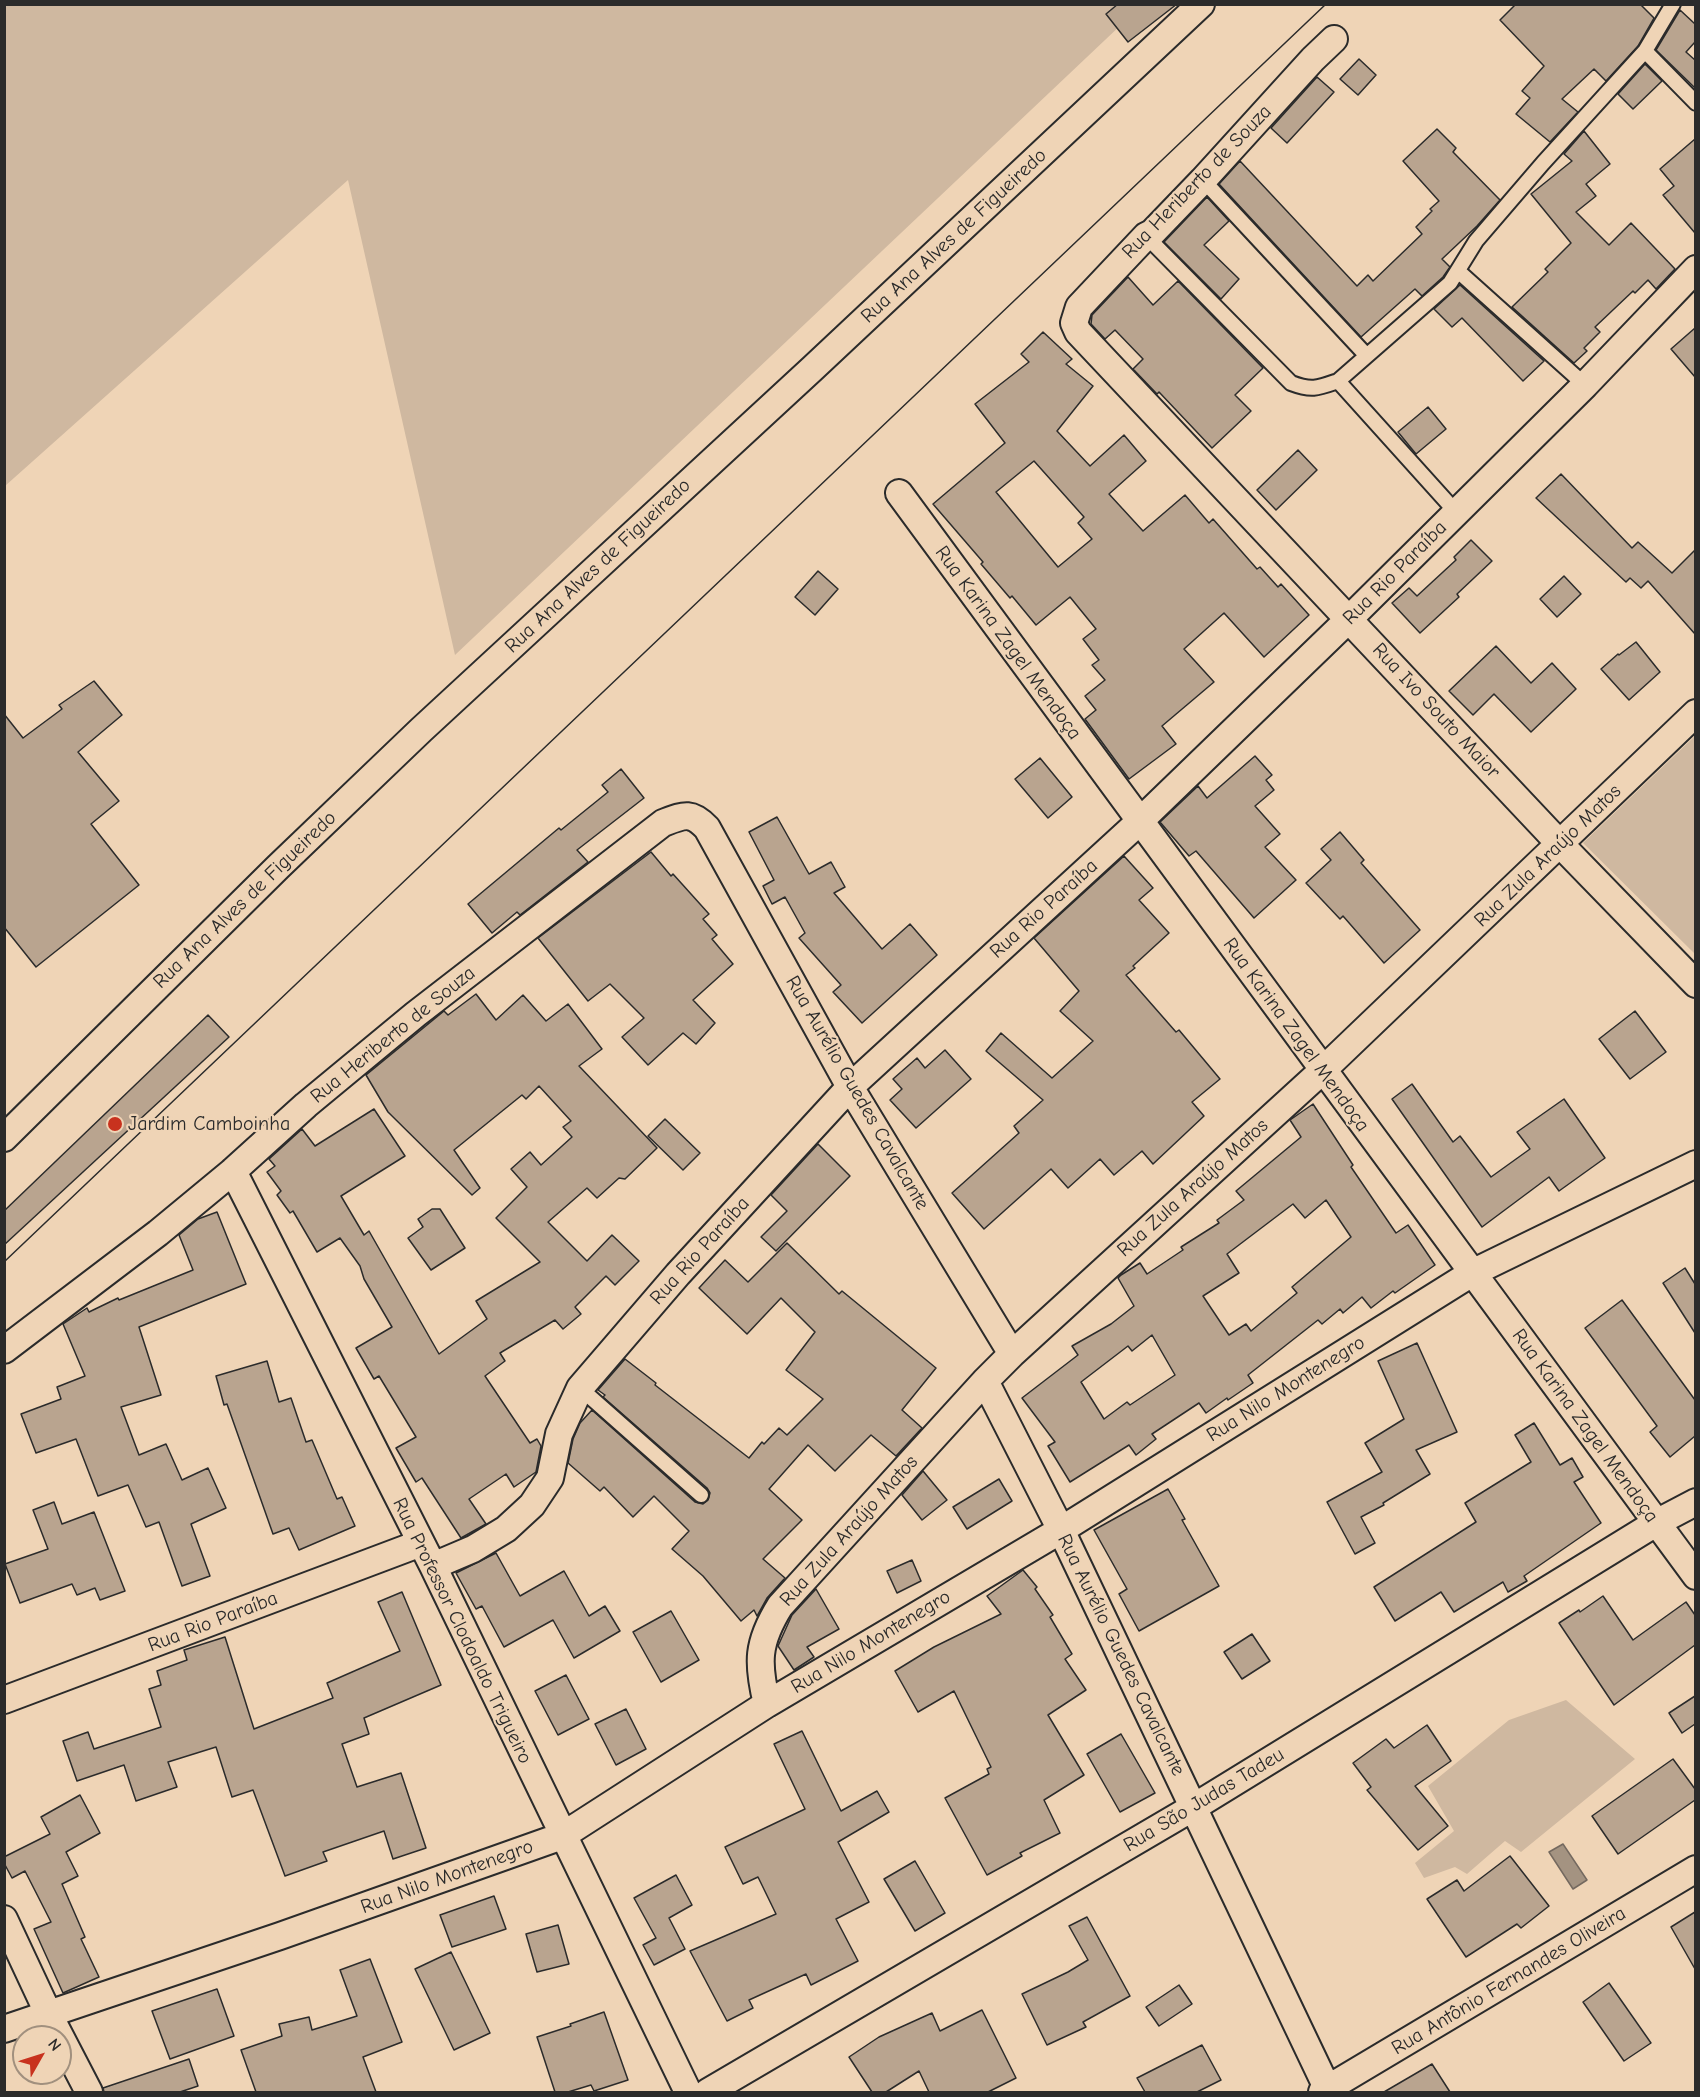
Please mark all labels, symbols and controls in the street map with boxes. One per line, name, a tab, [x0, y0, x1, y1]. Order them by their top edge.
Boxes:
street label: Rua Heriberto de Souza	[1117, 100, 1277, 264]
street label: Rua Ana Alves de Figueiredo	[856, 144, 1052, 328]
street label: Rua Ana Alves de Figueiredo	[500, 474, 696, 658]
street label: Rua Rio Paraíba	[1338, 516, 1452, 630]
street label: Rua Karina Zagel Mendoça	[930, 541, 1086, 745]
street label: Rua Ivo Souto Maior	[1367, 638, 1505, 784]
street label: Rua Zula Araújo Matos	[1470, 780, 1626, 932]
street label: Rua Ana Alves de Figueiredo	[148, 806, 342, 994]
street label: Rua Rio Paraíba	[985, 854, 1103, 964]
street label: Rua Karina Zagel Mendoça	[1218, 933, 1374, 1137]
street label: Rua Heriberto de Souza	[306, 961, 480, 1109]
street label: Rua Aurélio Guedes Cavalcante	[780, 972, 934, 1214]
place label: Jardim Camboinha	[128, 1112, 290, 1136]
street label: Rua Zula Araújo Matos	[1112, 1114, 1274, 1262]
marker: Jardim Camboinha	[106, 1115, 124, 1133]
street label: Rua Rio Paraíba	[645, 1192, 755, 1310]
street label: Rua Karina Zagel Mendoça	[1507, 1324, 1663, 1528]
street label: Rua Nilo Montenegro	[1203, 1331, 1369, 1447]
street label: Rua Zula Araújo Matos	[775, 1450, 923, 1612]
street label: Rua Professor Clodoaldo Trigueiro	[387, 1494, 537, 1768]
street label: Rua Aurélio Guedes Cavalcante	[1052, 1530, 1190, 1780]
street label: Rua Nilo Montenegro	[787, 1585, 955, 1699]
street label: Rua Rio Paraíba	[145, 1586, 281, 1658]
street label: Rua São Judas Tadeu	[1119, 1743, 1289, 1857]
street label: Rua Nilo Montenegro	[357, 1835, 537, 1919]
street label: Rua Antônio Fernandes Oliveira	[1388, 1901, 1630, 2061]
north arrow	[12, 2025, 72, 2085]
text: N	[44, 2035, 65, 2055]

